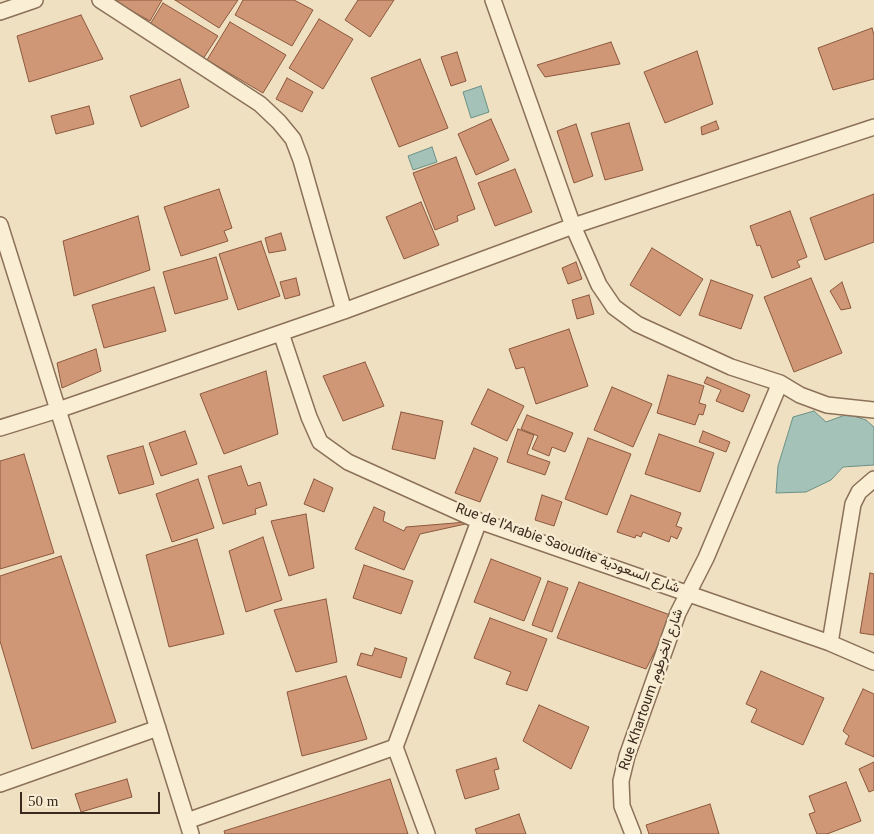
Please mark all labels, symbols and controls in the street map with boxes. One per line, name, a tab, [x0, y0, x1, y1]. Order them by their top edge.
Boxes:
street label: Rue de l'Arabie Saoudite شارع السعودية	[453, 501, 681, 599]
street label: Rue Khartoum شارع الخرطوم	[617, 607, 689, 773]
scale bar	[22, 782, 162, 814]
text: 50 m	[28, 793, 58, 809]

